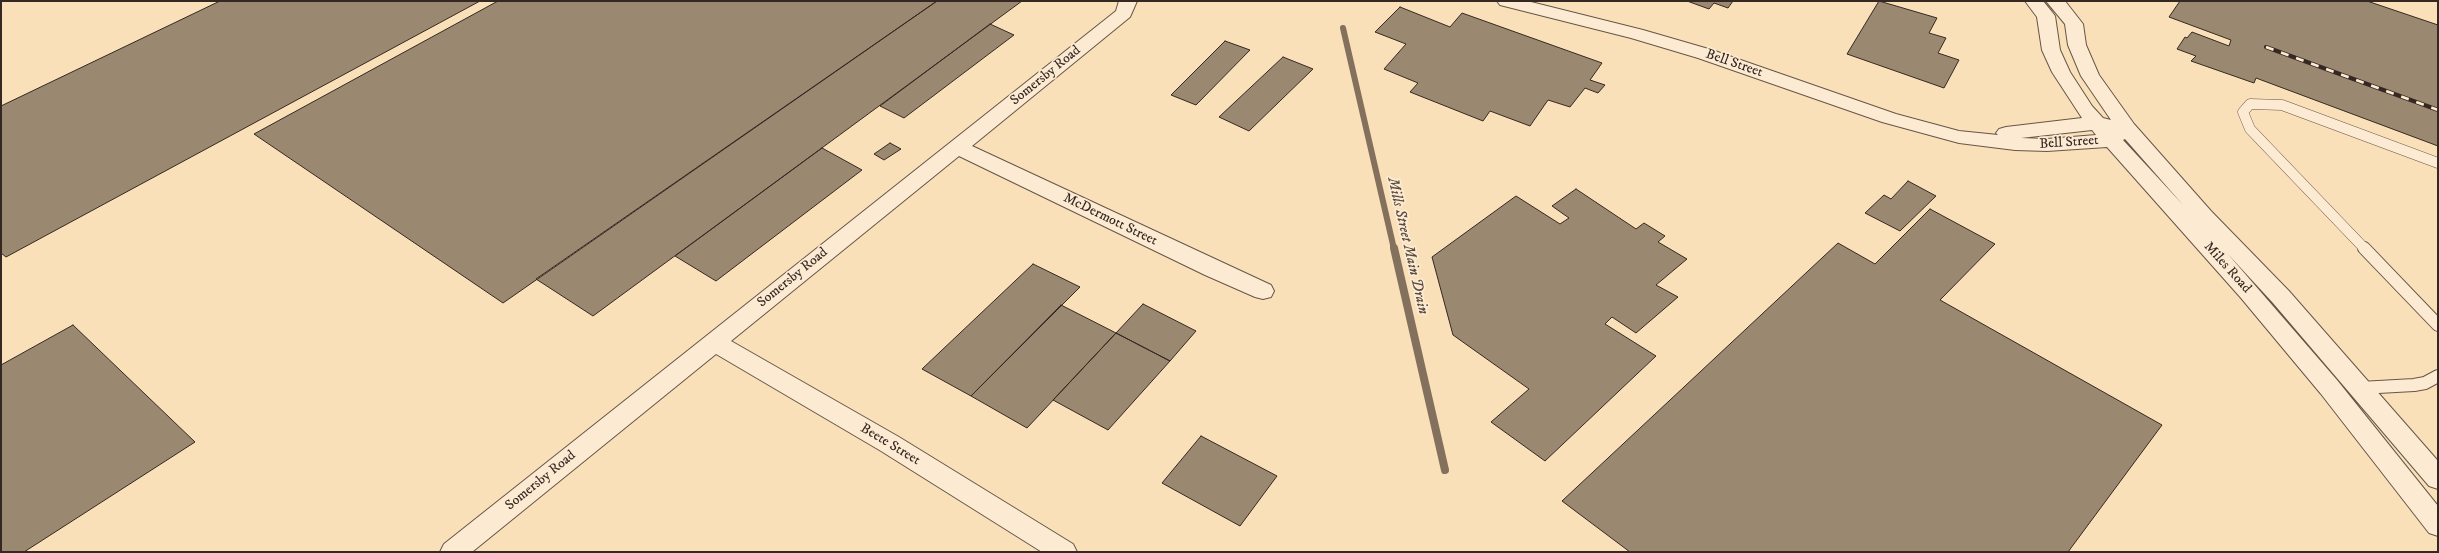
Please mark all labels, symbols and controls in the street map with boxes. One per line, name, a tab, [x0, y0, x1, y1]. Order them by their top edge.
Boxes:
street label: Somersby Road	[1007, 43, 1085, 109]
street label: Bell Street	[1703, 46, 1765, 82]
street label: Bell Street	[2039, 133, 2099, 153]
water label: Mills Street Main Drain	[1382, 176, 1432, 316]
street label: McDermott Street	[1060, 190, 1160, 250]
street label: Miles Road	[2200, 239, 2254, 297]
street label: Somersby Road	[754, 245, 832, 311]
street label: Beete Street	[857, 421, 923, 469]
street label: Somersby Road	[502, 448, 580, 514]

